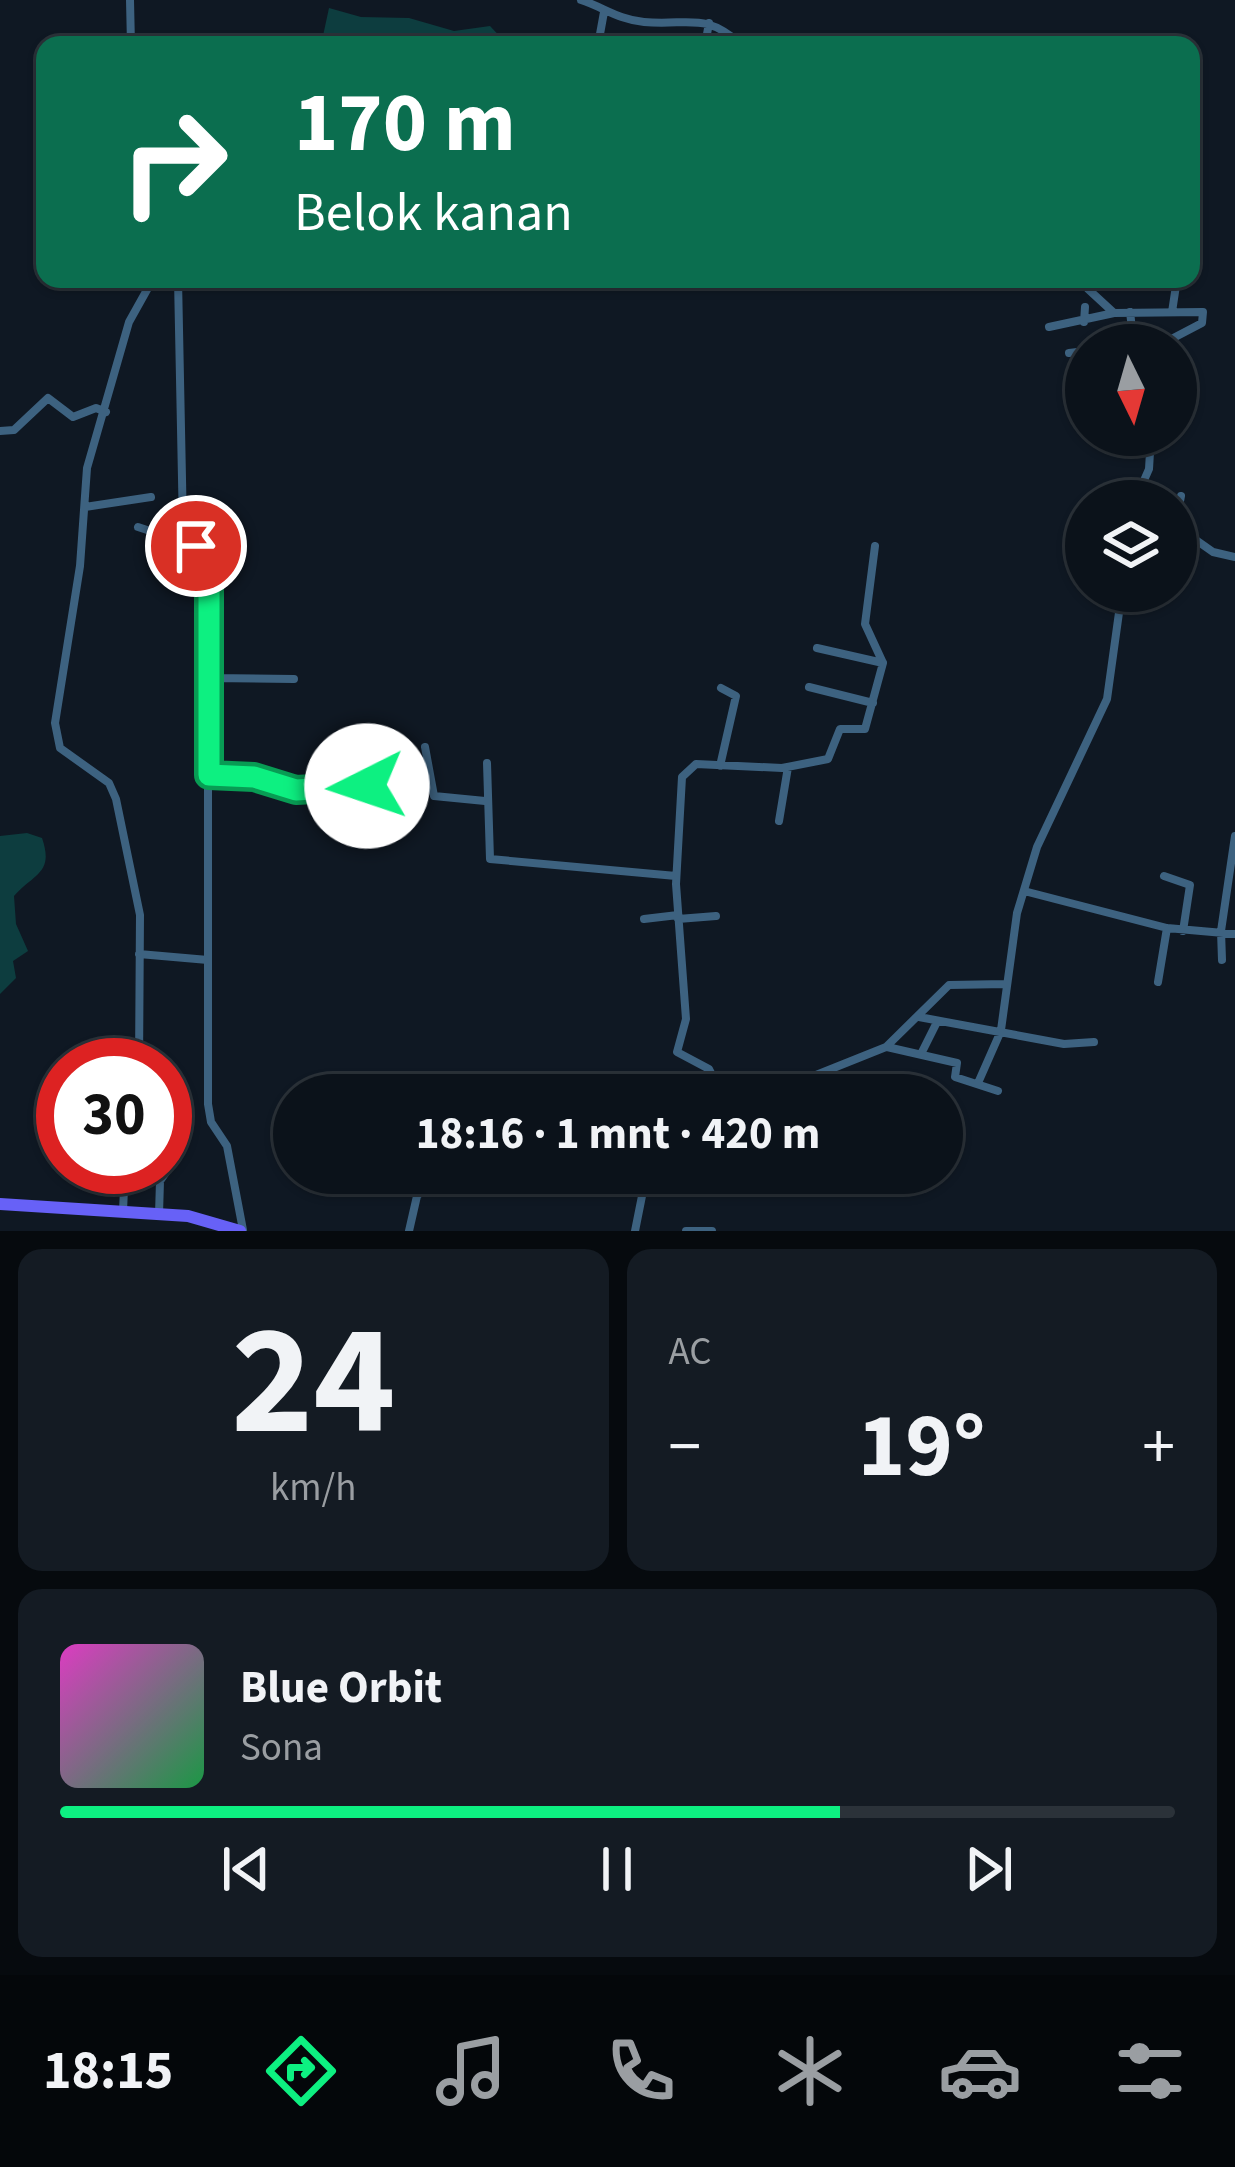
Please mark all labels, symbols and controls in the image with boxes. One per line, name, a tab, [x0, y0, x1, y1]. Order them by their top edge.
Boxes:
text: 170 m	[294, 64, 516, 184]
icon: right	[96, 84, 252, 240]
text: Belok kanan	[294, 175, 573, 252]
north arrow	[1065, 324, 1197, 456]
map controls	[1065, 324, 1197, 612]
button: layers	[1065, 480, 1197, 612]
pin	[145, 495, 247, 597]
icon: arrive	[163, 513, 229, 579]
position arrow	[304, 723, 430, 849]
speed limit sign: 30	[36, 1038, 192, 1194]
text: 18:16 · 1 mnt · 420 m	[416, 1102, 820, 1166]
text: 24	[231, 1271, 396, 1493]
text: AC	[669, 1324, 712, 1380]
text: 19°	[858, 1383, 986, 1511]
text: −	[669, 1400, 701, 1494]
text: +	[1142, 1400, 1175, 1494]
text: km/h	[270, 1460, 357, 1516]
text: Blue Orbit	[240, 1656, 442, 1720]
text: Sona	[240, 1720, 323, 1776]
icon: previous	[213, 1836, 279, 1902]
icon: pause	[584, 1836, 650, 1902]
icon: next	[956, 1836, 1022, 1902]
icon: directions	[259, 2029, 343, 2113]
icon: music	[429, 2029, 513, 2113]
icon: phone	[599, 2029, 683, 2113]
icon: climate	[768, 2029, 852, 2113]
icon: car	[938, 2029, 1022, 2113]
icon: filters	[1108, 2029, 1192, 2113]
text: 18:15	[43, 2033, 173, 2110]

